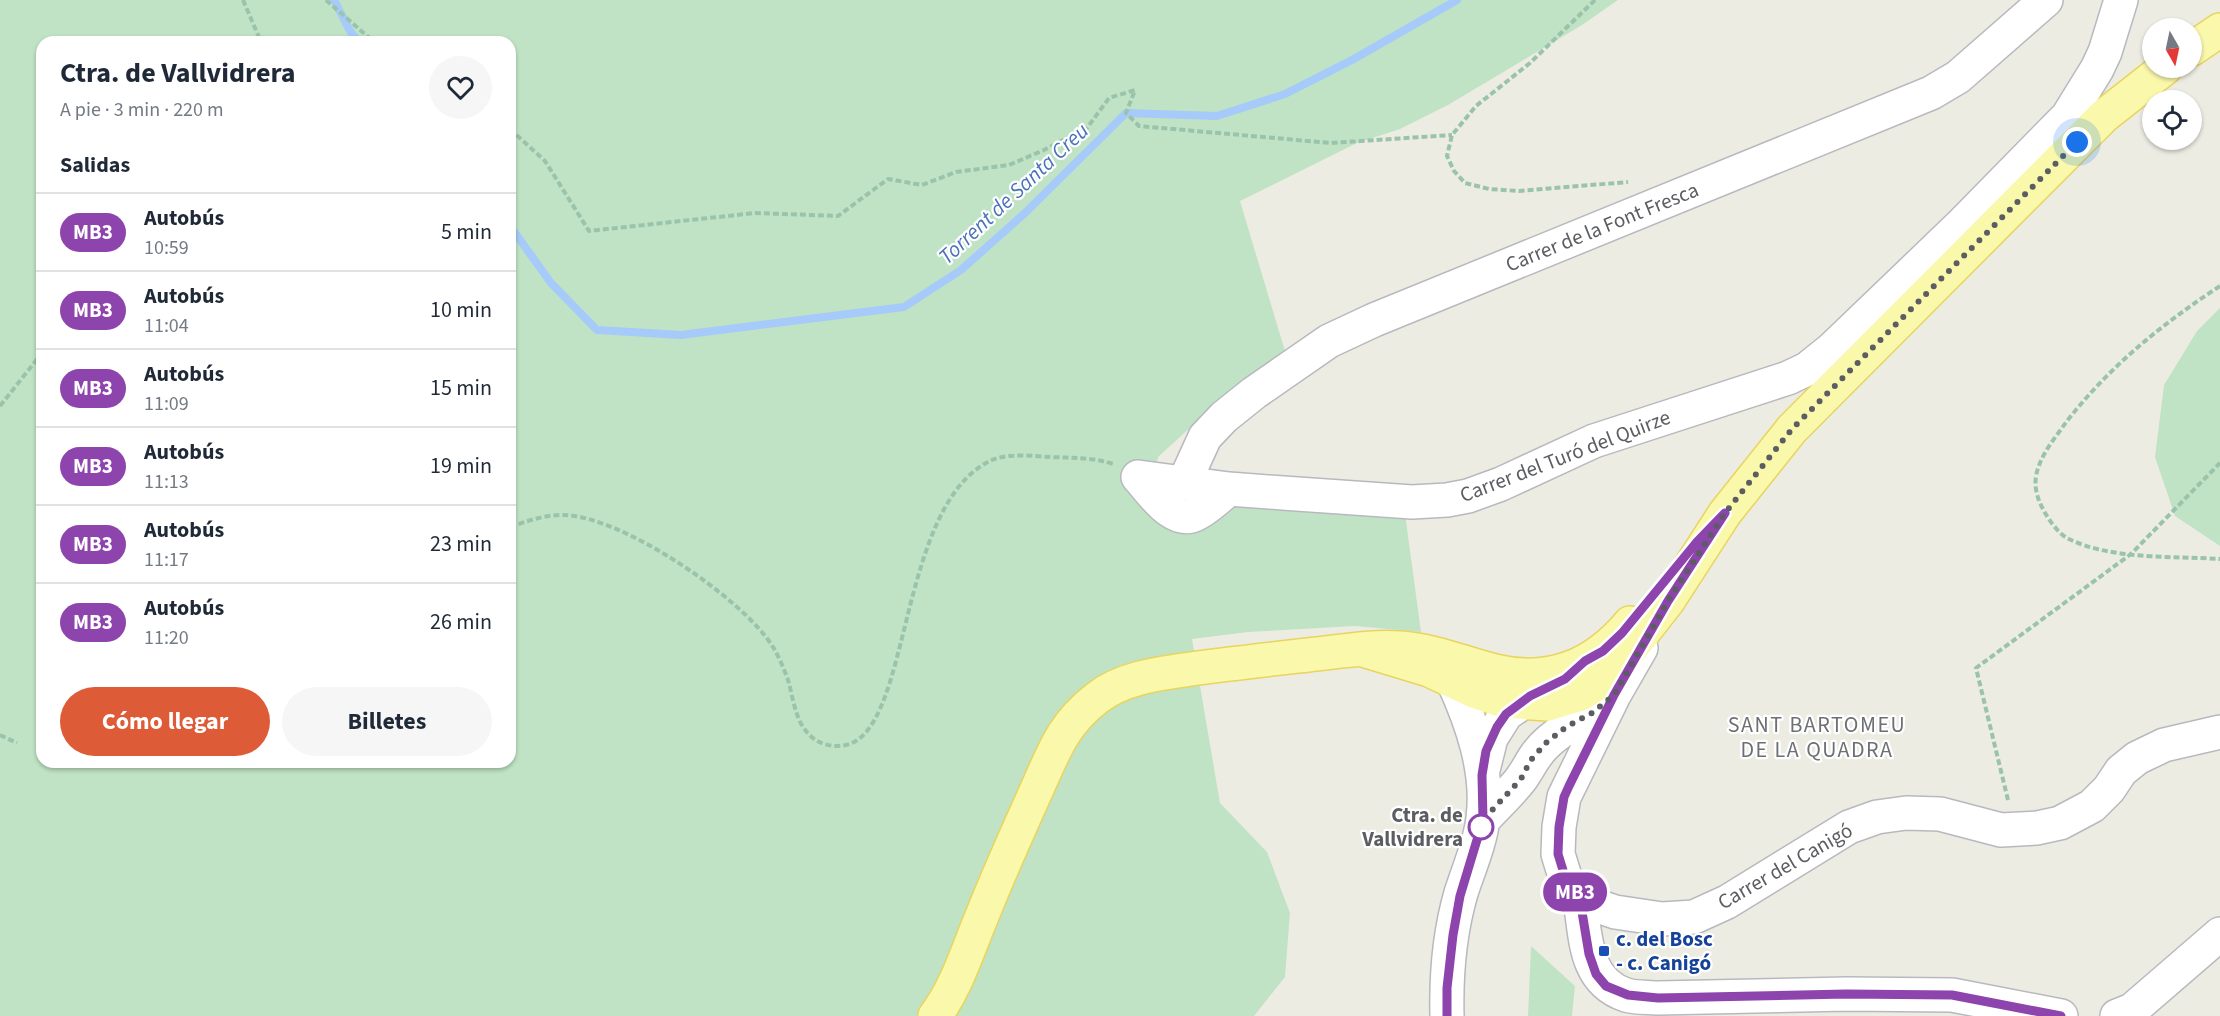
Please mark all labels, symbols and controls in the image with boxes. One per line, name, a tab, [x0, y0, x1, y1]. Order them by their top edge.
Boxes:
north arrow	[2142, 18, 2202, 78]
map controls	[2142, 18, 2202, 150]
text: Ctra. de Vallvidrera	[60, 53, 296, 93]
button: heart	[429, 56, 492, 119]
button: locate	[2142, 90, 2202, 150]
text: A pie · 3 min · 220 m	[60, 96, 224, 124]
water label: Torrent de Santa Creu	[931, 115, 1096, 272]
your location	[2062, 127, 2092, 157]
text: Salidas	[60, 149, 130, 181]
street label: Carrer de la Font Fresca	[1501, 175, 1703, 279]
text: Autobús	[144, 202, 224, 234]
text: 5 min	[441, 216, 492, 248]
text: MB3	[73, 217, 113, 247]
text: 10:59	[144, 234, 189, 262]
text: Autobús	[144, 280, 224, 312]
text: 10 min	[430, 294, 492, 326]
text: MB3	[73, 295, 113, 325]
text: 11:04	[144, 312, 189, 340]
text: Autobús	[144, 358, 224, 390]
text: 15 min	[430, 372, 492, 404]
text: MB3	[73, 373, 113, 403]
text: 11:09	[144, 390, 189, 418]
street label: Carrer del Turó del Quirze	[1455, 402, 1675, 510]
text: Autobús	[144, 436, 224, 468]
text: 19 min	[430, 450, 492, 482]
text: MB3	[73, 451, 113, 481]
text: 11:13	[144, 468, 189, 496]
text: Autobús	[144, 514, 224, 546]
text: 23 min	[430, 528, 492, 560]
text: MB3	[73, 529, 113, 559]
text: 11:17	[144, 546, 189, 574]
text: Autobús	[144, 592, 224, 624]
text: 26 min	[430, 606, 492, 638]
text: MB3	[73, 607, 113, 637]
text: 11:20	[144, 624, 189, 652]
button: Cómo llegar	[60, 687, 270, 756]
button: Billetes	[282, 687, 492, 756]
district label: SANT BARTOMEU DE LA QUADRA	[1728, 709, 1906, 766]
place label: Ctra. de Vallvidrera	[1361, 800, 1463, 854]
marker: Ctra. de Vallvidrera	[1468, 814, 1494, 840]
street label: Carrer del Canigó	[1712, 815, 1858, 917]
line badge: MB3	[1540, 872, 1610, 912]
text: MB3	[1555, 877, 1595, 907]
place label: c. del Bosc - c. Canigó	[1616, 924, 1713, 978]
marker: c. del Bosc - c. Canigó	[1597, 944, 1611, 958]

